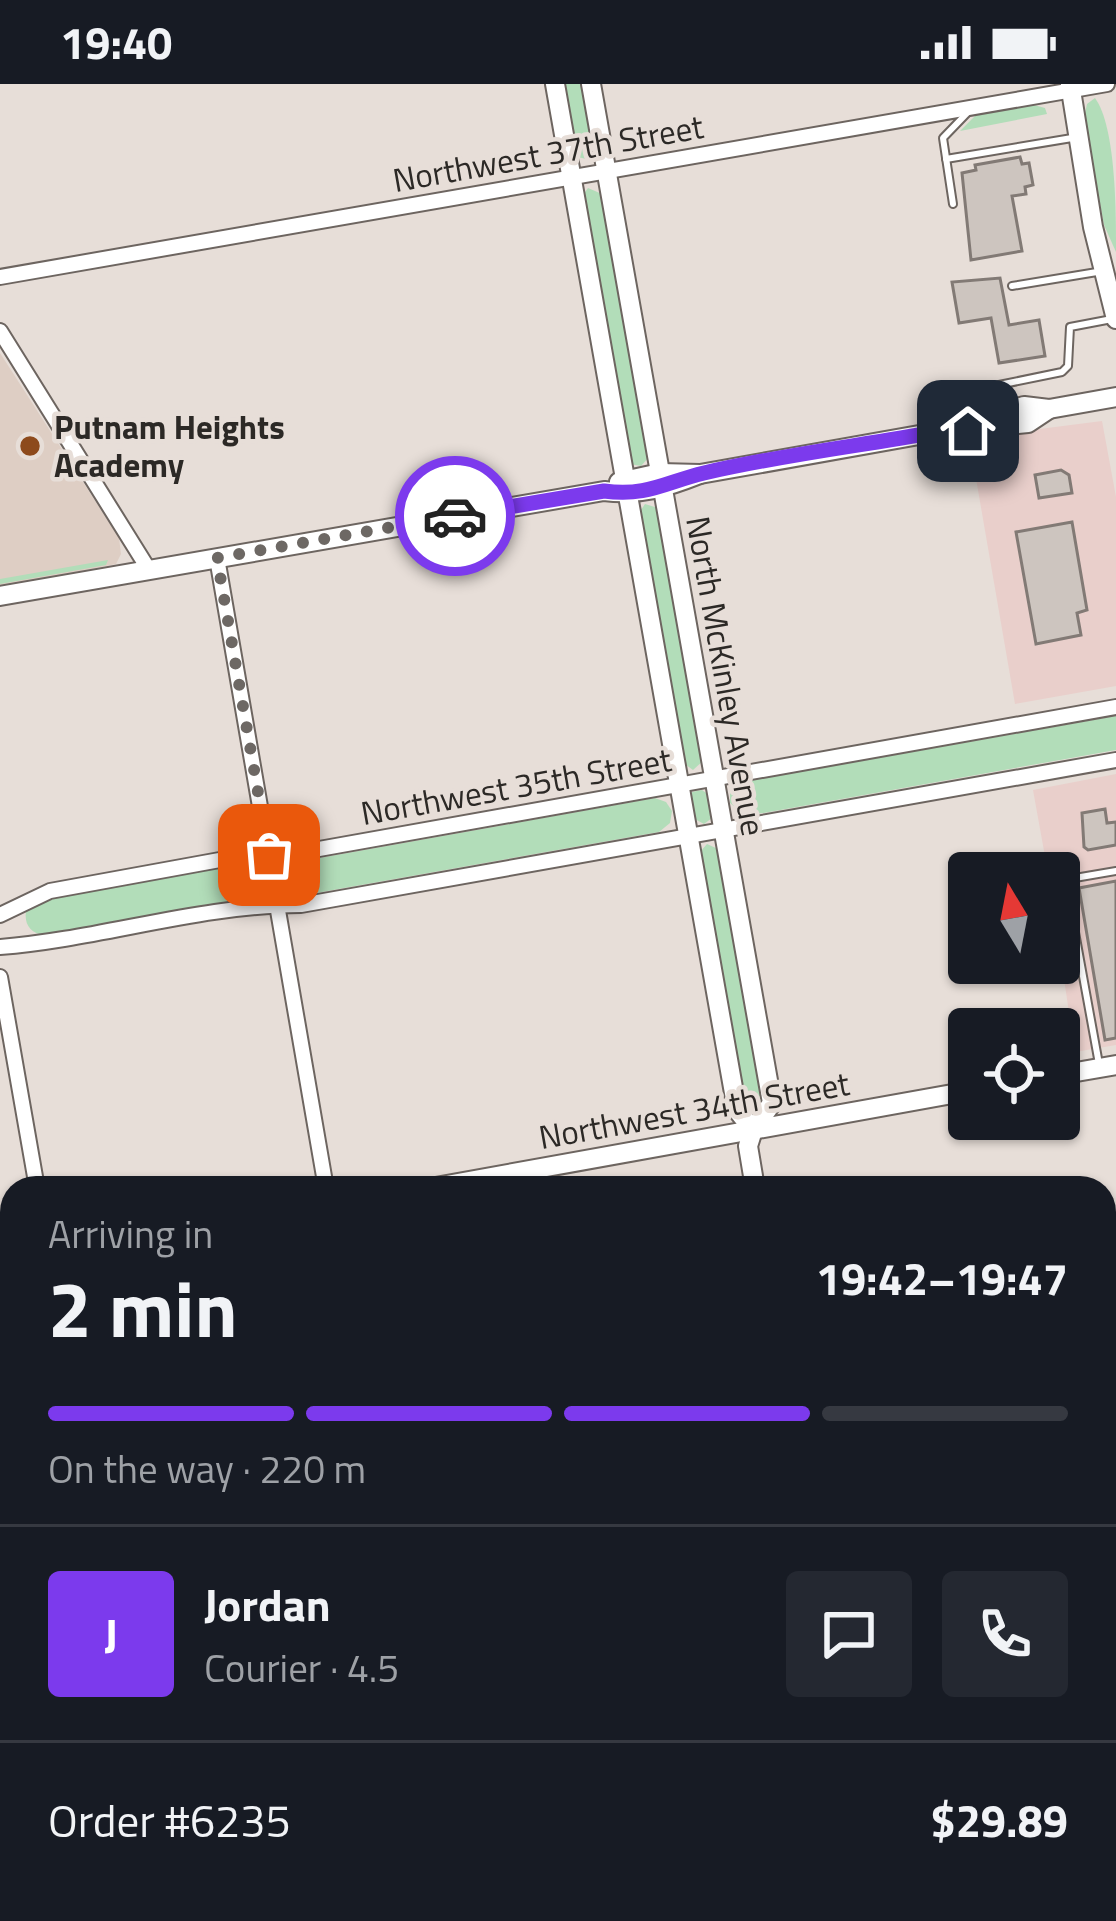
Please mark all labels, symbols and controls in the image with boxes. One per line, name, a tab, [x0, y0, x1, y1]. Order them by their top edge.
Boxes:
text: 19:40	[60, 8, 172, 76]
street label: Northwest 37th Street	[389, 101, 708, 205]
pin	[917, 380, 1019, 482]
icon: home	[935, 398, 1001, 464]
place label: Putnam Heights Academy	[54, 402, 285, 490]
marker: Putnam Heights Academy	[17, 433, 43, 459]
courier	[395, 456, 515, 576]
icon: car	[422, 483, 488, 549]
street label: North McKinley Avenue	[673, 512, 779, 840]
street label: Northwest 35th Street	[357, 734, 676, 838]
pin	[218, 804, 320, 906]
icon: bag	[236, 822, 302, 888]
north arrow	[948, 852, 1080, 984]
map controls	[948, 852, 1080, 1140]
button: locate	[948, 1008, 1080, 1140]
street label: Northwest 34th Street	[535, 1058, 854, 1162]
text: Arriving in	[48, 1204, 213, 1263]
text: 19:42–19:47	[816, 1244, 1068, 1312]
text: 2 min	[48, 1249, 238, 1367]
text: On the way · 220 m	[48, 1439, 366, 1498]
text: Jordan	[204, 1570, 331, 1638]
button: chat	[786, 1571, 912, 1697]
button: phone	[942, 1571, 1068, 1697]
text: J	[104, 1600, 118, 1668]
text: Courier · 4.5	[204, 1638, 399, 1697]
text: Order #6235	[48, 1786, 291, 1854]
text: $29.89	[930, 1786, 1068, 1854]

